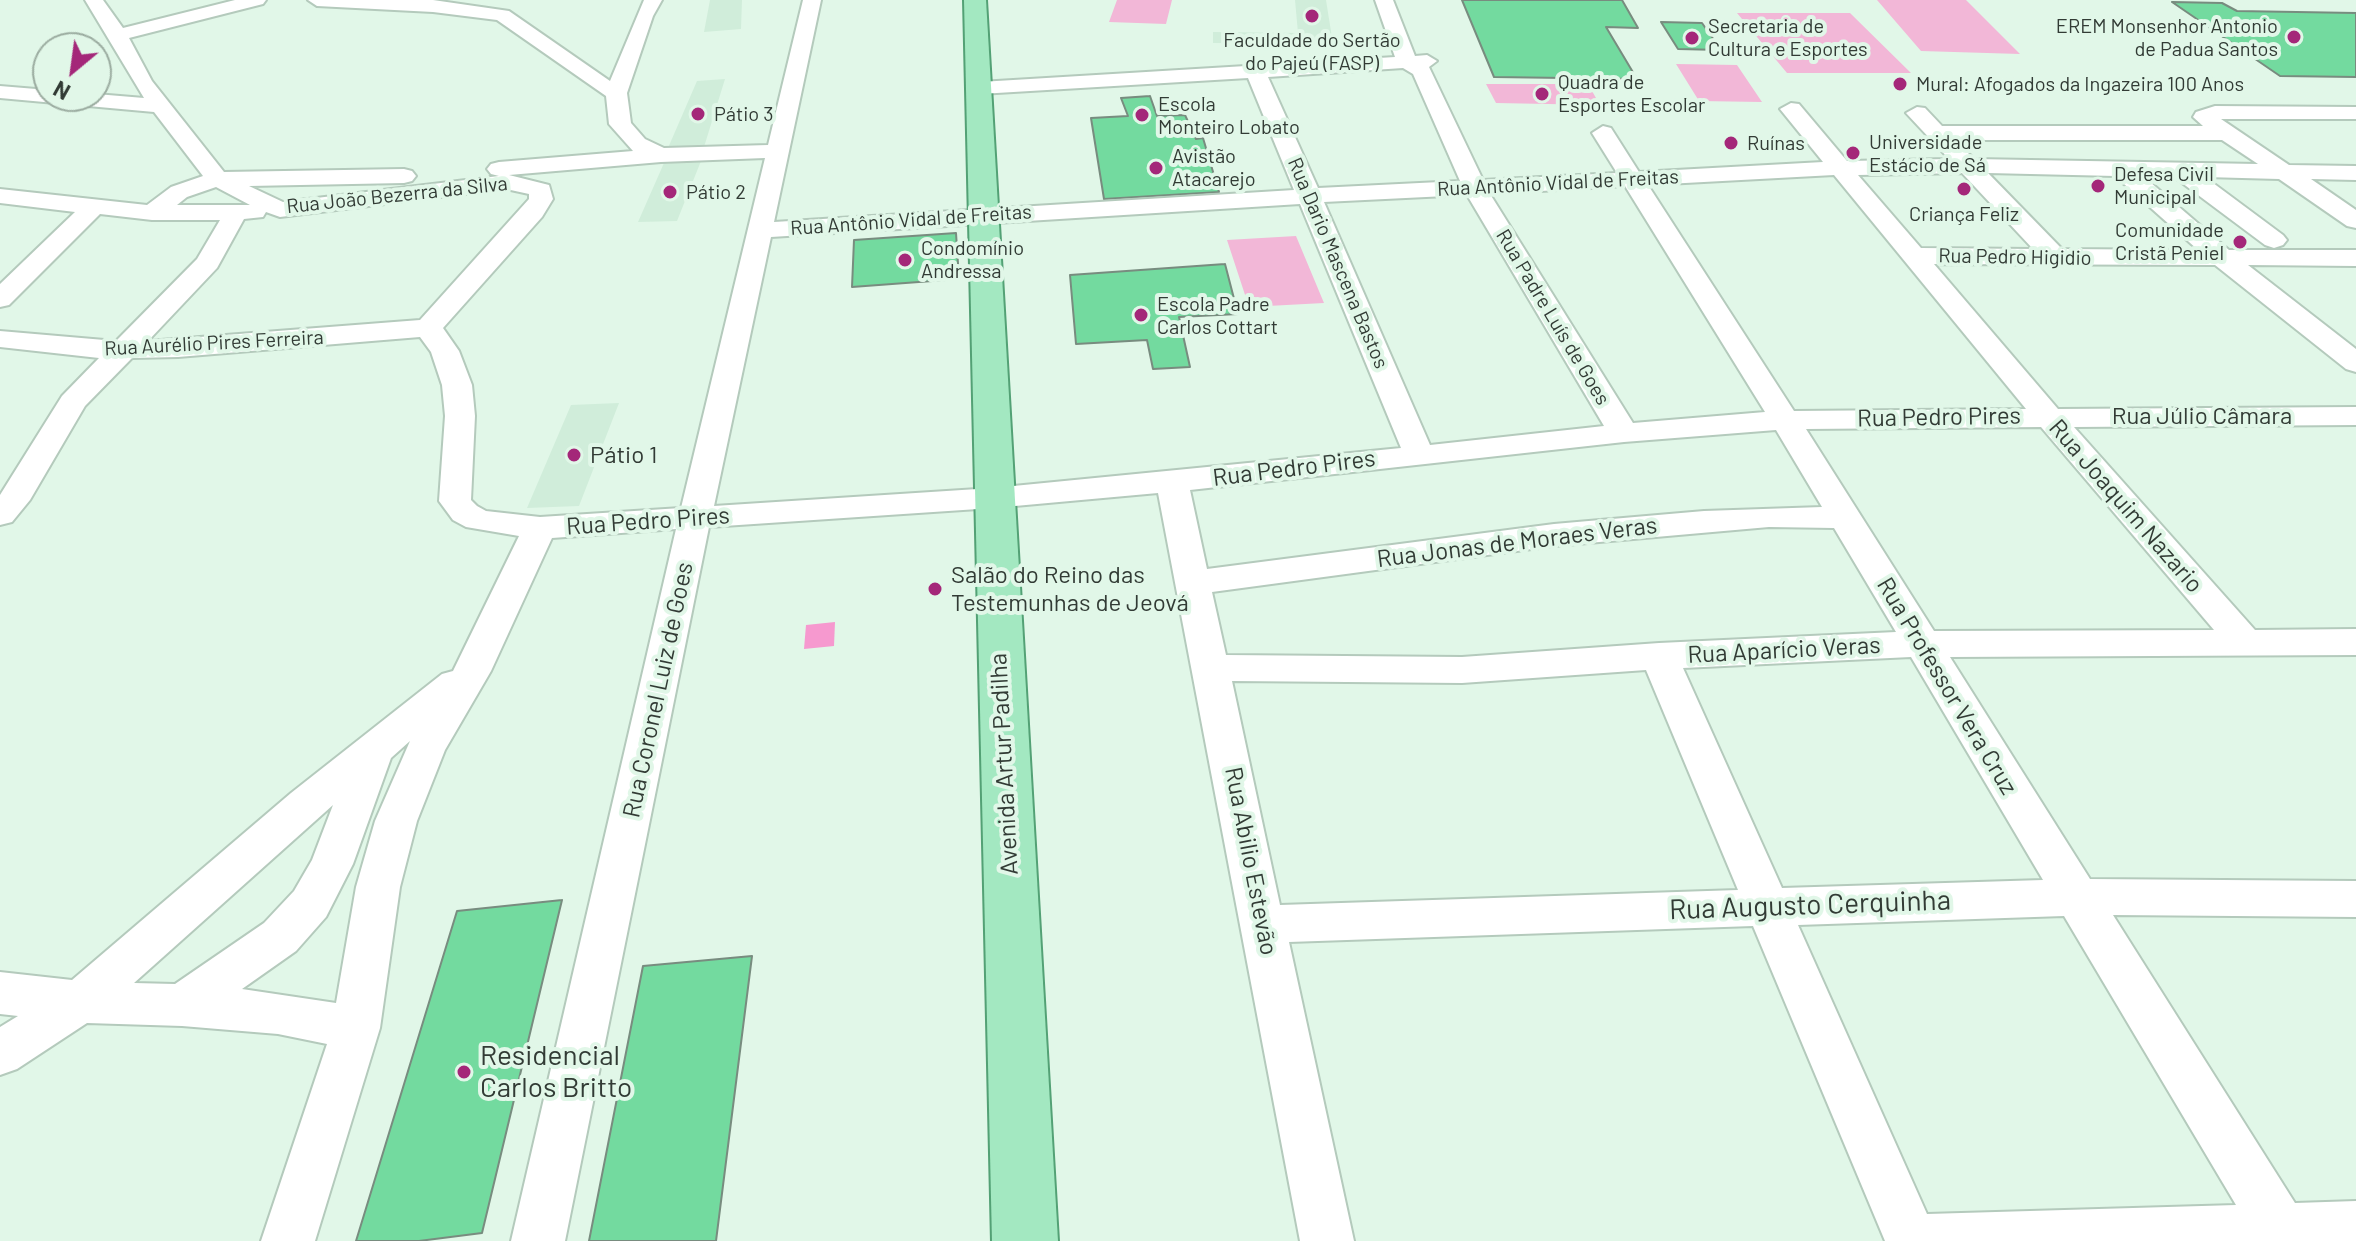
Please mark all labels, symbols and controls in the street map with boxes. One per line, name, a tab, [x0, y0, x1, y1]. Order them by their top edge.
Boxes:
marker: Faculdade do Sertão do Pajeú (FASP)	[1303, 7, 1321, 25]
place label: Secretaria de Cultura e Esportes	[1708, 14, 1868, 61]
place label: EREM Monsenhor Antonio de Padua Santos	[2056, 14, 2278, 61]
place label: Faculdade do Sertão do Pajeú (FASP)	[1223, 28, 1401, 75]
marker: EREM Monsenhor Antonio de Padua Santos	[2285, 28, 2303, 46]
marker: Secretaria de Cultura e Esportes	[1683, 29, 1701, 47]
north arrow	[32, 32, 112, 112]
place label: Quadra de Esportes Escolar	[1558, 70, 1705, 117]
place label: Mural: Afogados da Ingazeira 100 Anos	[1916, 72, 2244, 96]
marker: Mural: Afogados da Ingazeira 100 Anos	[1891, 75, 1909, 93]
text: N	[49, 76, 74, 106]
marker: Quadra de Esportes Escolar	[1533, 85, 1551, 103]
place label: Escola Monteiro Lobato	[1158, 92, 1300, 139]
place label: Pátio 3	[714, 102, 774, 126]
marker: Pátio 3	[689, 105, 707, 123]
marker: Escola Monteiro Lobato	[1133, 106, 1151, 124]
place label: Universidade Estácio de Sá	[1869, 130, 1986, 177]
place label: Ruínas	[1747, 131, 1805, 155]
marker: Ruínas	[1722, 134, 1740, 152]
place label: Avistão Atacarejo	[1172, 144, 1256, 191]
marker: Universidade Estácio de Sá	[1844, 144, 1862, 162]
street label: Rua Dario Mascena Bastos	[1283, 154, 1393, 372]
marker: Avistão Atacarejo	[1147, 159, 1165, 177]
place label: Defesa Civil Municipal	[2114, 162, 2214, 209]
street label: Rua Antônio Vidal de Freitas	[1437, 165, 1679, 201]
street label: Rua João Bezerra da Silva	[285, 171, 509, 219]
marker: Defesa Civil Municipal	[2089, 177, 2107, 195]
place label: Pátio 2	[686, 180, 746, 204]
marker: Criança Feliz	[1955, 180, 1973, 198]
marker: Pátio 2	[661, 183, 679, 201]
street label: Rua Antônio Vidal de Freitas	[789, 200, 1033, 240]
place label: Criança Feliz	[1909, 202, 2019, 226]
place label: Comunidade Cristã Peniel	[2115, 218, 2224, 265]
street label: Rua Padre Luís de Goes	[1491, 225, 1615, 409]
marker: Comunidade Cristã Peniel	[2231, 233, 2249, 251]
place label: Condomínio Andressa	[921, 236, 1024, 283]
street label: Rua Pedro Higidio	[1938, 244, 2092, 270]
marker: Condomínio Andressa	[896, 251, 914, 269]
place label: Escola Padre Carlos Cottart	[1157, 292, 1278, 339]
marker: Escola Padre Carlos Cottart	[1132, 306, 1150, 324]
street label: Rua Aurélio Pires Ferreira	[104, 325, 324, 361]
street label: Rua Pedro Pires	[1857, 401, 2021, 433]
street label: Rua Júlio Câmara	[2112, 402, 2292, 430]
street label: Rua Joaquim Nazario	[2043, 414, 2209, 598]
place label: Pátio 1	[590, 441, 658, 469]
street label: Rua Pedro Pires	[1211, 444, 1377, 492]
marker: Pátio 1	[565, 446, 583, 464]
street label: Rua Pedro Pires	[565, 501, 731, 541]
street label: Rua Jonas de Moraes Veras	[1375, 511, 1659, 573]
street label: Rua Coronel Luiz de Goes	[617, 560, 699, 820]
place label: Salão do Reino das Testemunhas de Jeová	[951, 561, 1189, 617]
street label: Rua Professor Vera Cruz	[1871, 572, 2023, 800]
marker: Salão do Reino das Testemunhas de Jeová	[926, 580, 944, 598]
street label: Rua Aparício Veras	[1687, 631, 1881, 669]
street label: Avenida Artur Padilha	[984, 652, 1024, 876]
street label: Rua Abilio Estevão	[1219, 764, 1283, 958]
street label: Rua Augusto Cerquinha	[1669, 883, 1951, 927]
place label: Residencial Carlos Britto	[480, 1039, 632, 1105]
marker: Residencial Carlos Britto	[455, 1063, 473, 1081]

